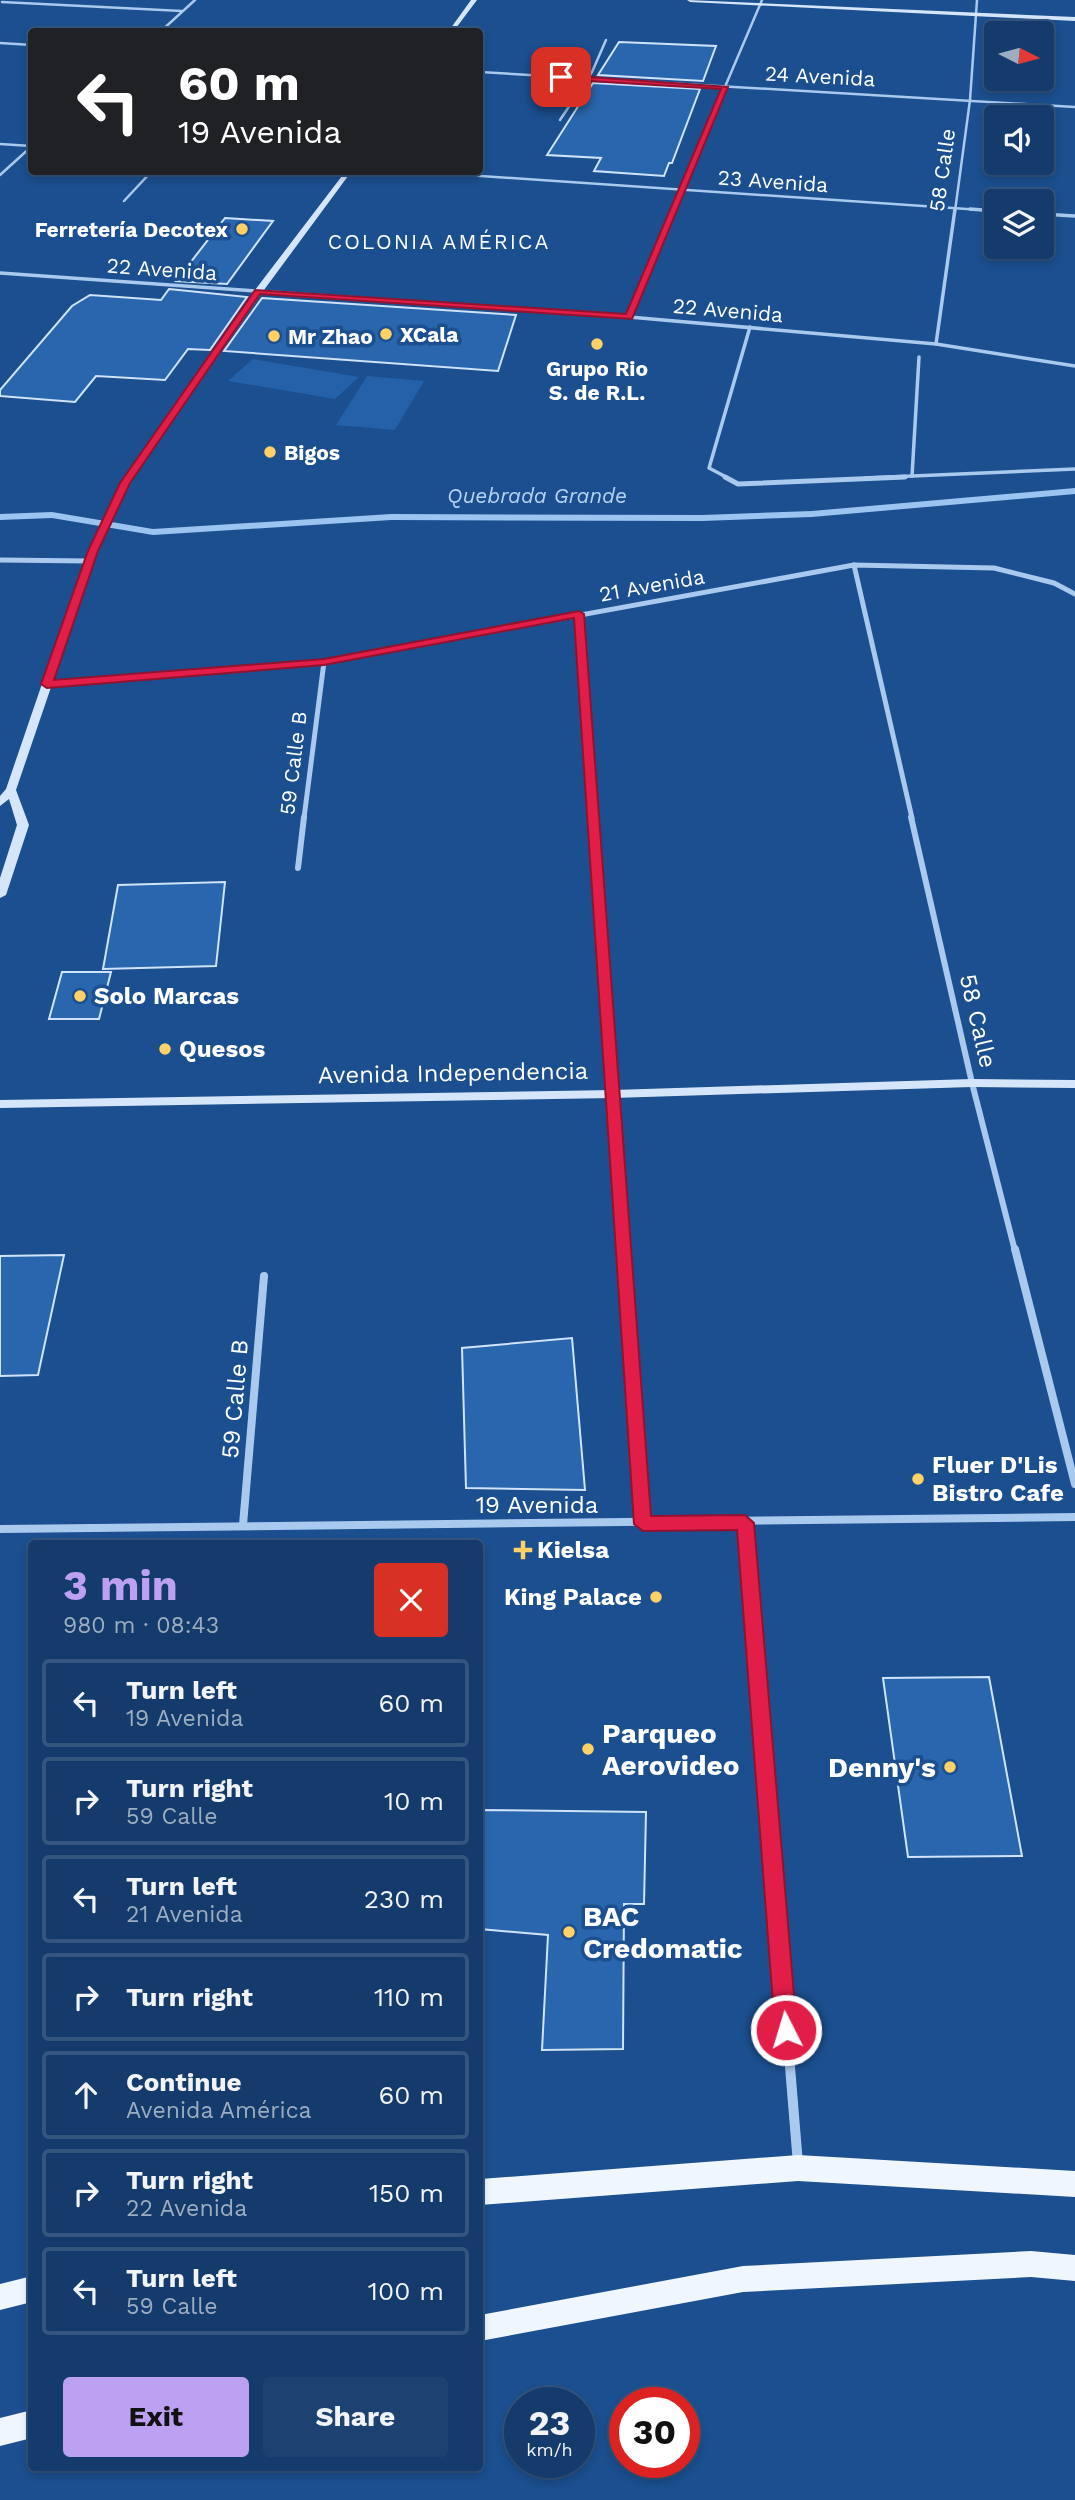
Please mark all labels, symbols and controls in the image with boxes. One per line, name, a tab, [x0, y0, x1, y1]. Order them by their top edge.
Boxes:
north arrow	[984, 21, 1054, 91]
map controls	[984, 21, 1054, 259]
pin	[531, 47, 591, 107]
text: 60 m	[178, 54, 300, 112]
icon: left	[63, 56, 154, 147]
icon: arrive	[542, 58, 580, 96]
street label: 24 Avenida	[764, 61, 876, 91]
button: sound	[984, 105, 1054, 175]
text: 19 Avenida	[178, 113, 342, 151]
street label: 58 Calle	[924, 127, 960, 213]
street label: 23 Avenida	[717, 165, 829, 197]
button: layers	[984, 189, 1054, 259]
place label: Ferretería Decotex	[35, 217, 229, 242]
marker: Ferretería Decotex	[234, 221, 250, 237]
district label: COLONIA AMÉRICA	[328, 229, 550, 254]
street label: 22 Avenida	[106, 253, 218, 285]
street label: 22 Avenida	[672, 293, 784, 327]
place label: XCala	[400, 322, 459, 347]
place label: Mr Zhao	[288, 324, 373, 349]
marker: XCala	[378, 326, 394, 342]
marker: Mr Zhao	[266, 328, 282, 344]
marker: Grupo Rio S. de R.L.	[589, 336, 605, 352]
place label: Grupo Rio S. de R.L.	[546, 356, 648, 405]
place label: Bigos	[284, 440, 340, 465]
marker: Bigos	[262, 444, 278, 460]
water label: Quebrada Grande	[447, 483, 627, 508]
street label: 21 Avenida	[597, 563, 707, 607]
street label: 59 Calle B	[274, 710, 312, 816]
street label: 58 Calle	[954, 971, 1002, 1071]
place label: Solo Marcas	[94, 982, 239, 1010]
marker: Solo Marcas	[72, 988, 88, 1004]
place label: Quesos	[179, 1035, 266, 1063]
marker: Quesos	[157, 1041, 173, 1057]
street label: Avenida Independencia	[318, 1057, 588, 1089]
street label: 59 Calle B	[216, 1338, 254, 1460]
place label: Fluer D'Lis Bistro Cafe	[932, 1451, 1064, 1507]
marker: Fluer D'Lis Bistro Cafe	[910, 1471, 926, 1487]
street label: 19 Avenida	[476, 1491, 598, 1519]
place label: Kielsa	[537, 1536, 609, 1564]
marker: Kielsa	[515, 1542, 531, 1558]
text: 3 min	[63, 1561, 178, 1610]
button: close	[374, 1563, 448, 1637]
place label: King Palace	[504, 1583, 642, 1611]
marker: King Palace	[648, 1589, 664, 1605]
text: 980 m · 08:43	[63, 1612, 219, 1639]
text: Turn left	[126, 1675, 237, 1705]
icon: left	[67, 1684, 105, 1722]
text: 60 m	[378, 1688, 444, 1718]
text: 19 Avenida	[126, 1705, 244, 1732]
place label: Parqueo Aerovideo	[602, 1717, 740, 1782]
marker: Parqueo Aerovideo	[580, 1741, 596, 1757]
place label: Denny's	[828, 1751, 936, 1784]
marker: Denny's	[942, 1759, 958, 1775]
text: Turn right	[126, 1773, 253, 1803]
icon: right	[67, 1782, 105, 1820]
text: 10 m	[384, 1786, 444, 1816]
text: 59 Calle	[126, 1803, 218, 1830]
text: Turn left	[126, 1871, 237, 1901]
icon: left	[67, 1880, 105, 1918]
text: 230 m	[364, 1884, 444, 1914]
place label: BAC Credomatic	[583, 1900, 743, 1965]
text: 21 Avenida	[126, 1901, 243, 1928]
marker: BAC Credomatic	[561, 1924, 577, 1940]
icon: right	[67, 1978, 105, 2016]
text: Turn right	[126, 1982, 253, 2012]
text: 110 m	[374, 1982, 444, 2012]
position arrow	[749, 1993, 823, 2067]
text: Continue	[126, 2067, 242, 2097]
icon: ahead	[67, 2076, 105, 2114]
text: 60 m	[378, 2080, 444, 2110]
text: Avenida América	[126, 2097, 312, 2124]
text: Turn right	[126, 2165, 253, 2195]
icon: right	[67, 2174, 105, 2212]
text: 150 m	[369, 2178, 444, 2208]
text: 22 Avenida	[126, 2195, 247, 2222]
text: Turn left	[126, 2263, 237, 2293]
icon: left	[67, 2272, 105, 2310]
text: 100 m	[368, 2276, 444, 2306]
text: 59 Calle	[126, 2293, 218, 2320]
button: Exit	[63, 2377, 249, 2457]
button: Share	[263, 2377, 448, 2457]
speed limit sign: 30	[609, 2387, 700, 2478]
text: 23	[529, 2402, 570, 2444]
text: km/h	[526, 2439, 573, 2460]

